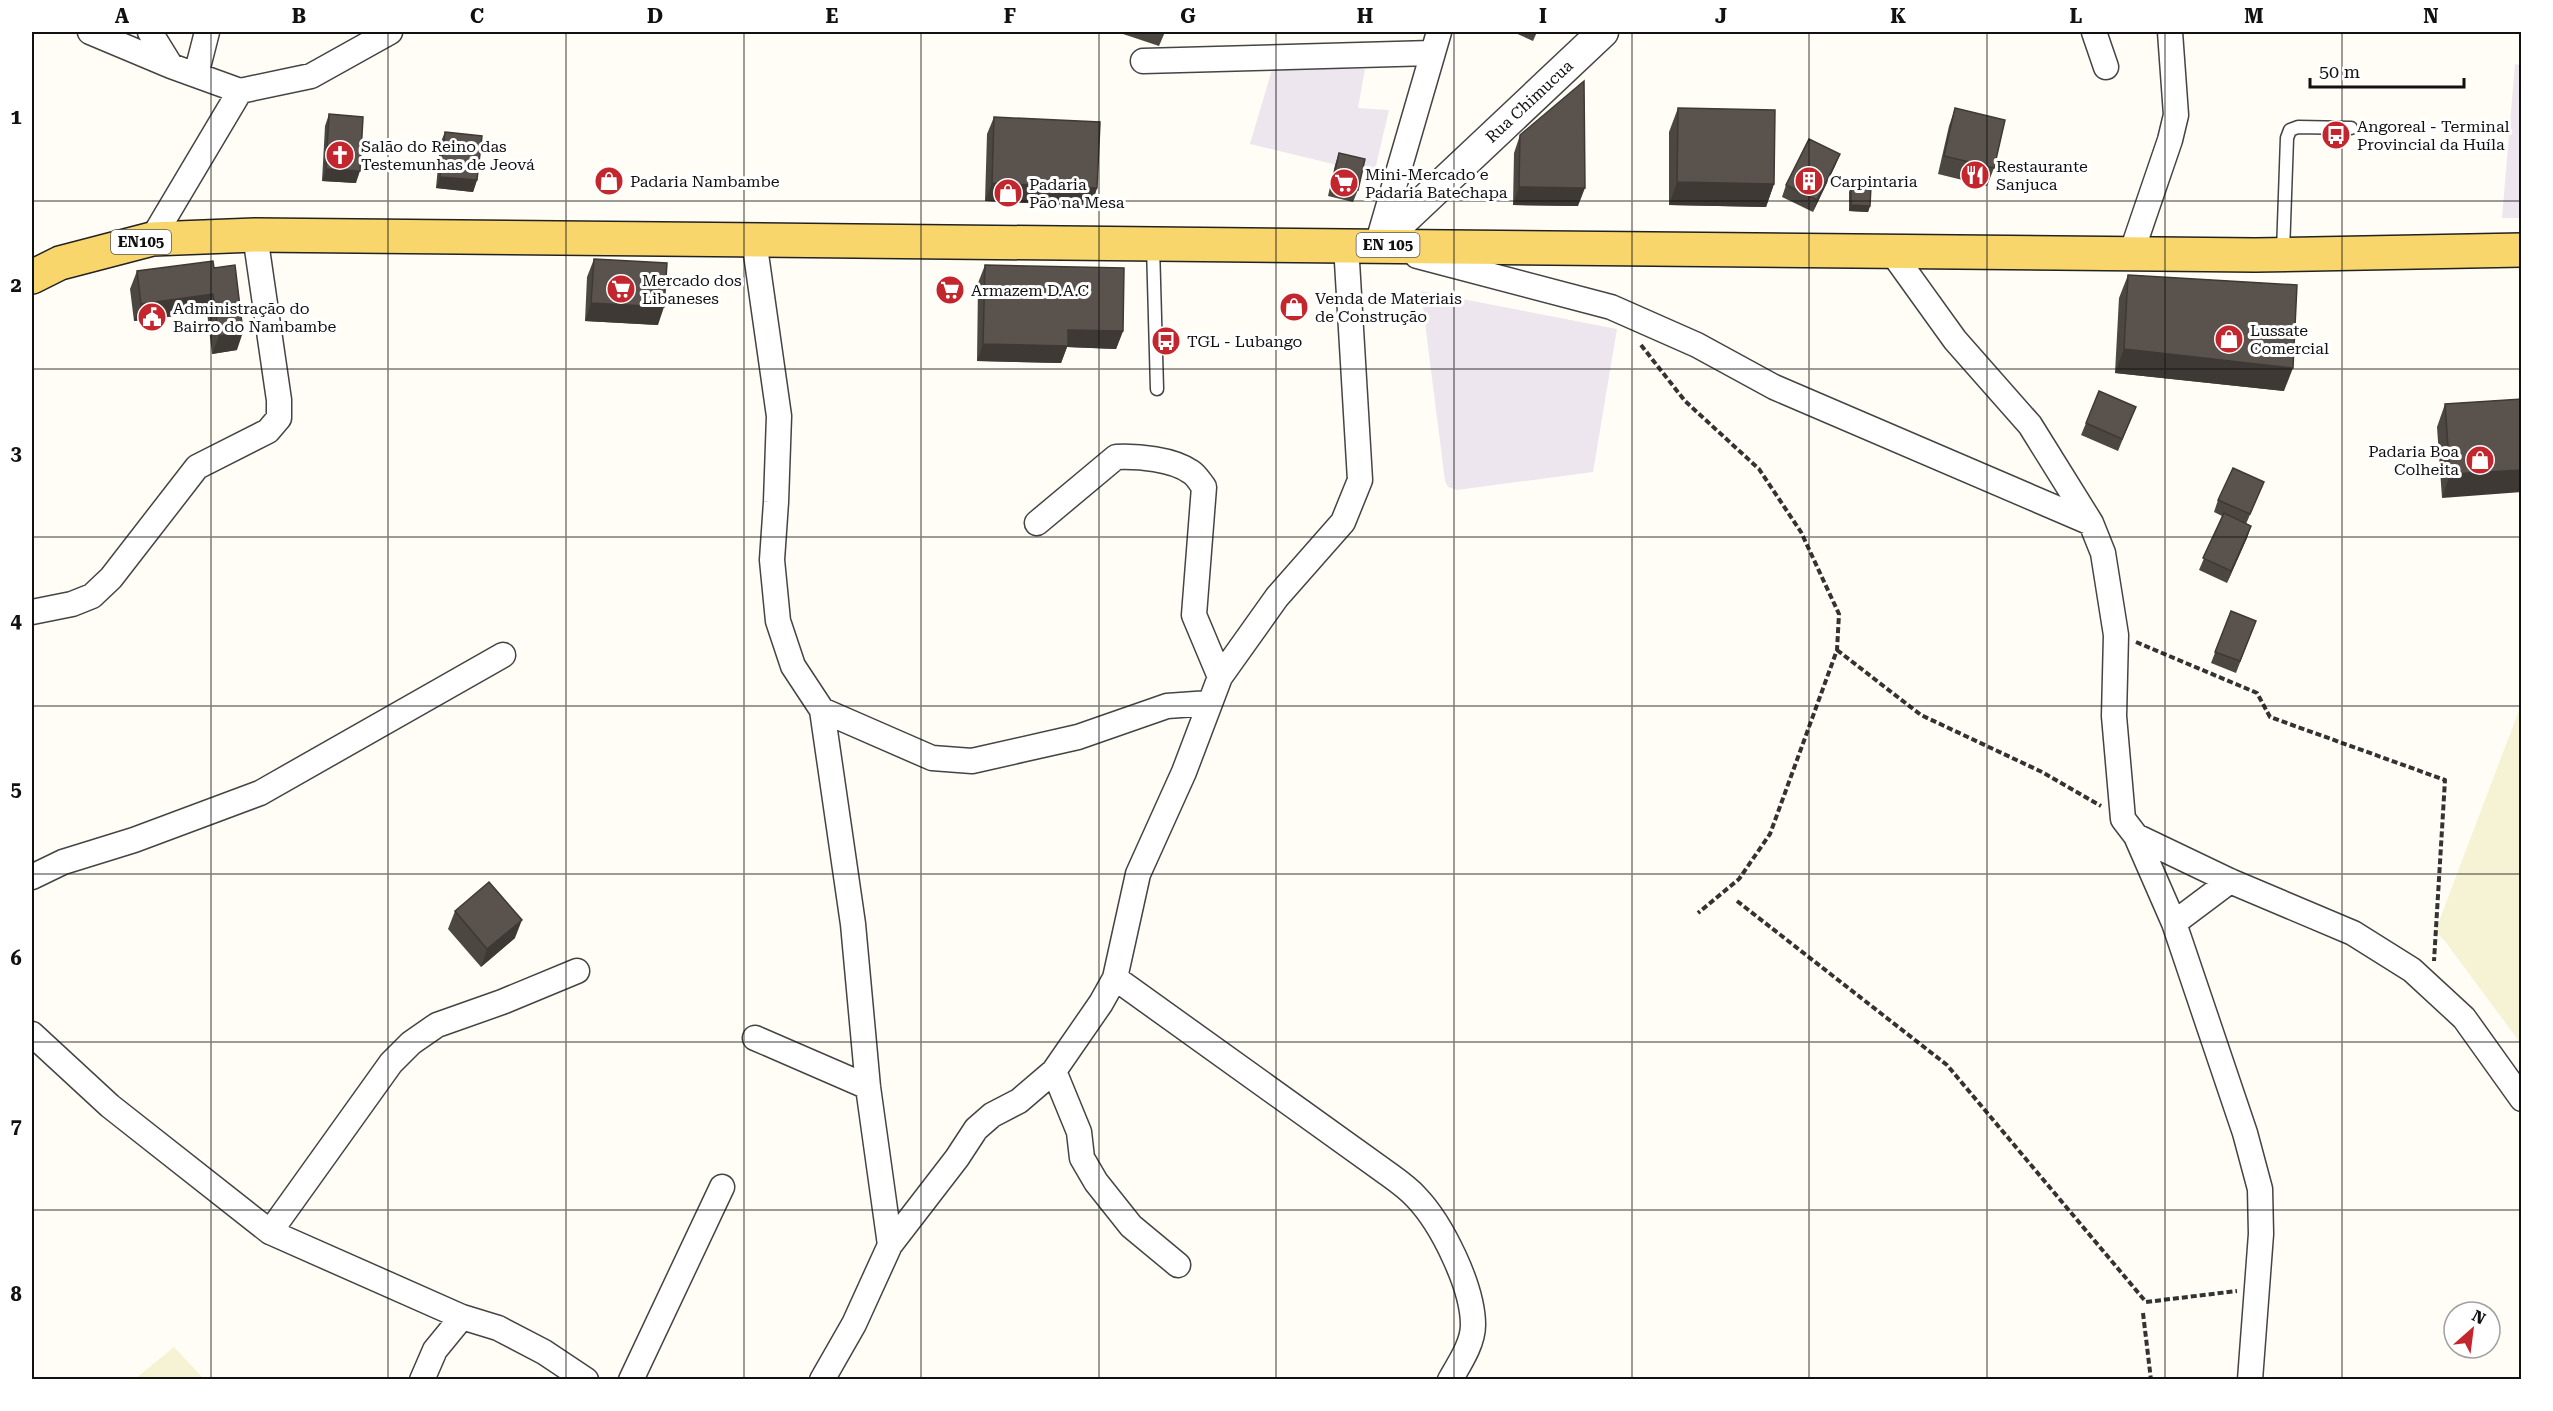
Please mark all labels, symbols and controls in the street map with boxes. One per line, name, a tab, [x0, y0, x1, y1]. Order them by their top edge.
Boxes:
text: A	[115, 4, 130, 28]
text: B	[292, 4, 306, 28]
text: C	[470, 4, 484, 28]
text: D	[647, 4, 663, 28]
text: E	[826, 4, 839, 28]
text: F	[1004, 4, 1016, 28]
text: G	[1180, 4, 1196, 28]
text: H	[1357, 4, 1373, 28]
text: I	[1539, 4, 1547, 28]
text: J	[1715, 4, 1727, 28]
text: K	[1890, 4, 1906, 28]
text: L	[2070, 4, 2083, 28]
text: M	[2244, 4, 2264, 28]
text: N	[2423, 4, 2439, 28]
scale bar	[2310, 51, 2464, 89]
street label: Rua Chimucua	[1482, 56, 1577, 147]
text: 50 m	[2319, 61, 2360, 82]
text: 1	[10, 105, 22, 129]
place label: Angoreal - Terminal Provincial da Huíla	[2357, 117, 2510, 154]
bus stop icon: Angoreal - Terminal Provincial da Huíla	[2320, 119, 2352, 151]
place label: Salão do Reino das Testemunhas de Jeová	[361, 137, 535, 174]
church icon: Salão do Reino das Testemunhas de Jeová	[324, 139, 356, 171]
place label: Restaurante Sanjuca	[1996, 157, 2088, 194]
restaurant icon: Restaurante Sanjuca	[1959, 159, 1991, 191]
shop icon: Padaria Nambambe	[593, 165, 625, 197]
place label: Mini-Mercado e Padaria Batechapa	[1365, 165, 1508, 202]
building icon: Carpintaria	[1793, 165, 1825, 197]
supermarket icon: Mini-Mercado e Padaria Batechapa	[1328, 167, 1360, 199]
place label: Padaria Nambambe	[630, 172, 780, 191]
place label: Carpintaria	[1830, 172, 1918, 191]
place label: Padaria Pão na Mesa	[1029, 175, 1125, 212]
shop icon: Padaria Pão na Mesa	[992, 177, 1024, 209]
road number: EN105	[111, 230, 171, 254]
road number: EN 105	[1356, 233, 1420, 257]
place label: Mercado dos Libaneses	[642, 271, 742, 308]
text: 2	[10, 273, 22, 297]
supermarket icon: Mercado dos Libaneses	[605, 273, 637, 305]
supermarket icon: Armazem D.A.C	[934, 274, 966, 306]
place label: Armazem D.A.C	[971, 281, 1089, 300]
place label: Venda de Materiais de Construção	[1315, 289, 1462, 326]
shop icon: Venda de Materiais de Construção	[1278, 291, 1310, 323]
place label: Administração do Bairro do Nambambe	[173, 299, 336, 336]
public building icon: Administração do Bairro do Nambambe	[136, 301, 168, 333]
place label: Lussate Comercial	[2250, 321, 2329, 358]
shop icon: Lussate Comercial	[2213, 323, 2245, 355]
bus stop icon: TGL - Lubango	[1150, 325, 1182, 357]
place label: TGL - Lubango	[1187, 332, 1303, 351]
text: 3	[10, 441, 22, 465]
place label: Padaria Boa Colheita	[2368, 442, 2459, 479]
shop icon: Padaria Boa Colheita	[2464, 444, 2496, 476]
text: 4	[10, 609, 22, 633]
text: 5	[10, 777, 22, 801]
text: 6	[10, 946, 22, 970]
text: 7	[10, 1114, 22, 1138]
text: 8	[10, 1282, 22, 1306]
north arrow	[2442, 1300, 2502, 1360]
text: N	[2469, 1306, 2489, 1328]

